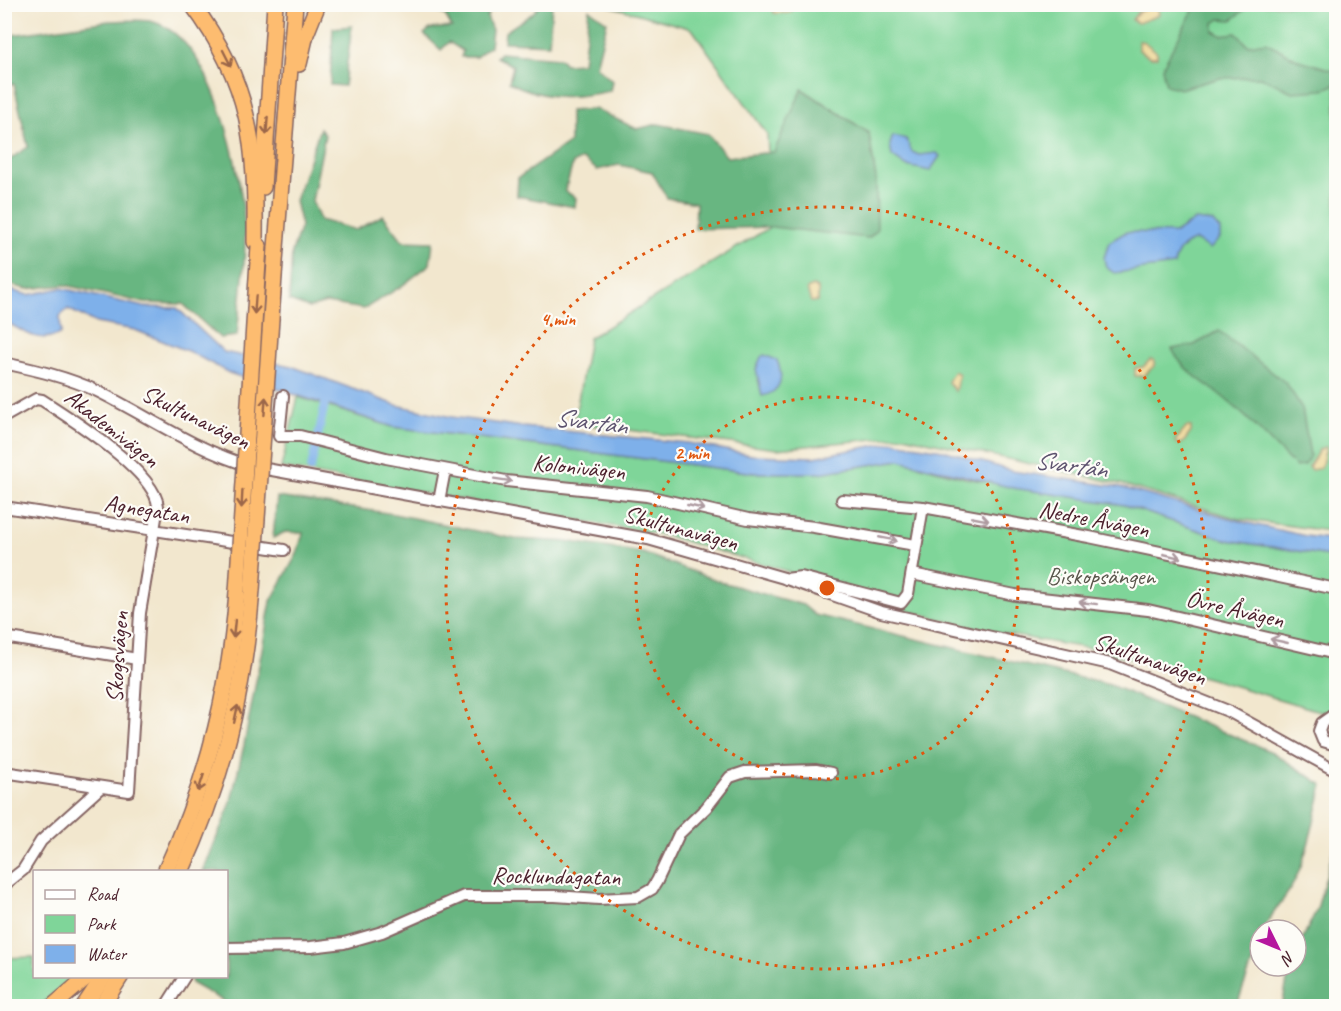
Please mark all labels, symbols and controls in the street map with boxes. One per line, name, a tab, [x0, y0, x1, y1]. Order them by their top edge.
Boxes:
one-way arrow	[222, 49, 233, 67]
one-way arrow	[261, 115, 272, 135]
one-way arrow	[250, 294, 261, 314]
text: 4 min	[541, 308, 576, 330]
street label: Skultunavägen	[137, 378, 255, 456]
street label: Akademivägen	[59, 382, 166, 474]
one-way arrow	[260, 396, 271, 416]
water label: Svartån	[553, 401, 631, 443]
text: 2 min	[675, 442, 710, 464]
water label: Svartån	[1033, 443, 1111, 486]
street label: Kolonivägen	[531, 447, 627, 487]
one-way arrow	[493, 474, 512, 485]
street label: Agnegatan	[102, 487, 192, 531]
one-way arrow	[236, 489, 247, 509]
street label: Nedre Åvägen	[1036, 494, 1152, 544]
street label: Skultunavägen	[621, 498, 742, 558]
one-way arrow	[686, 502, 705, 514]
one-way arrow	[970, 514, 990, 525]
one-way arrow	[878, 534, 897, 545]
one-way arrow	[1162, 551, 1181, 562]
park label: Biskopsängen	[1047, 561, 1156, 591]
centre of rings	[817, 578, 837, 598]
street label: Övre Åvägen	[1183, 583, 1287, 635]
one-way arrow	[1079, 597, 1099, 608]
street label: Skogsvägen	[99, 610, 135, 704]
one-way arrow	[228, 618, 239, 638]
street label: Skultunavägen	[1090, 626, 1210, 692]
one-way arrow	[1270, 635, 1290, 646]
one-way arrow	[230, 705, 242, 724]
one-way arrow	[195, 773, 206, 792]
street label: Rocklundagatan	[491, 860, 621, 892]
legend	[33, 870, 228, 978]
text: Road	[87, 883, 120, 905]
text: Park	[87, 913, 117, 935]
north arrow	[1248, 918, 1308, 978]
text: Water	[87, 943, 128, 965]
text: N	[1275, 947, 1299, 970]

